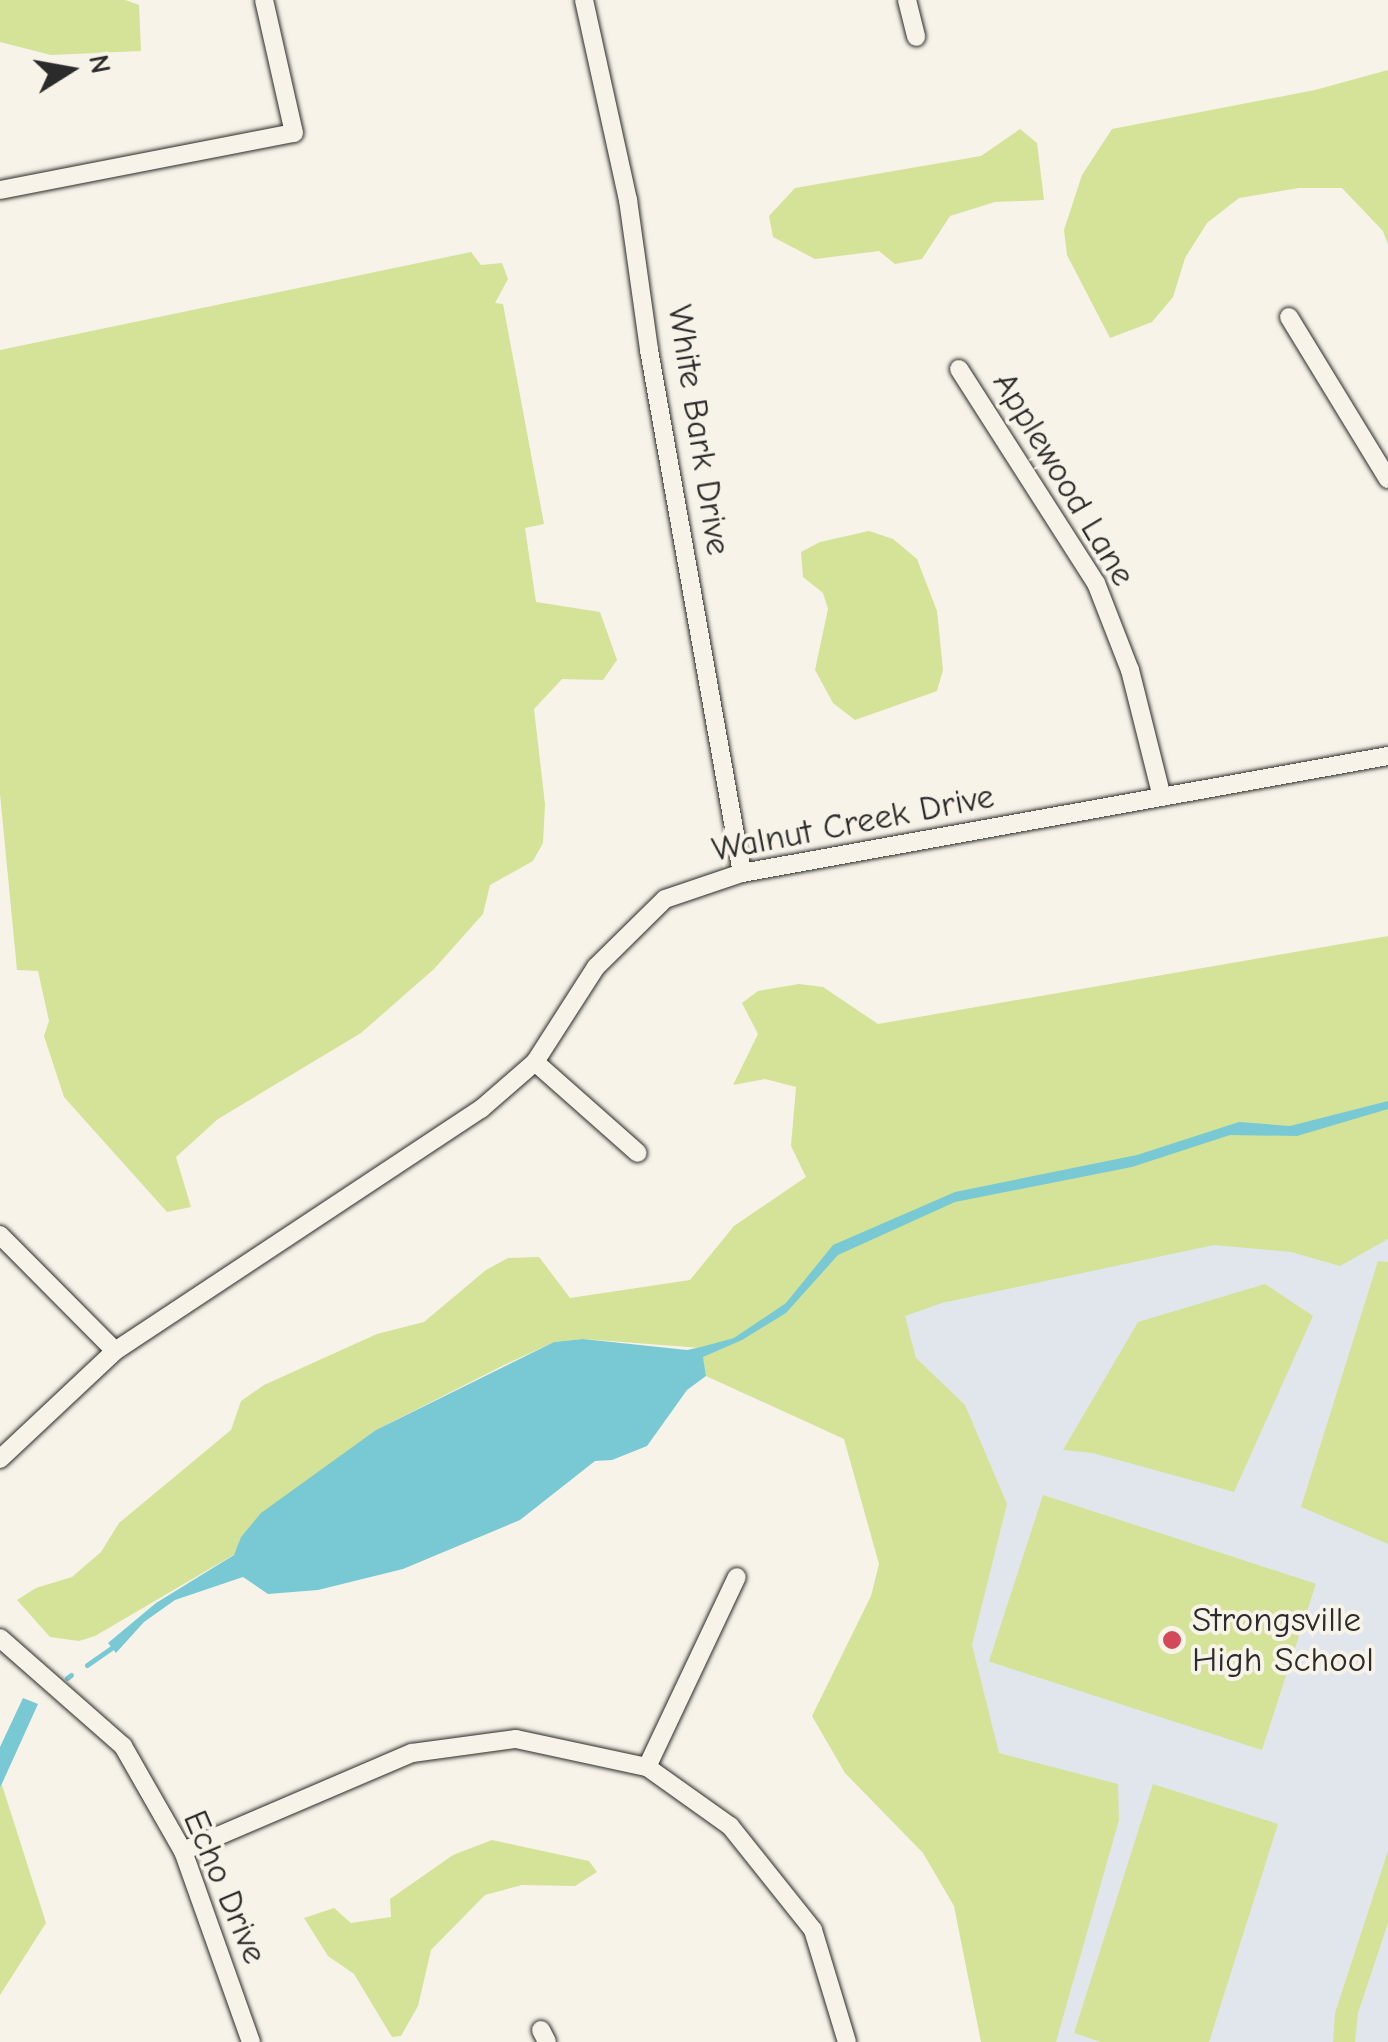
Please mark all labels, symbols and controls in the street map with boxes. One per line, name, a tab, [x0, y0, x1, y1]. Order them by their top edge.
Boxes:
north arrow	[20, 20, 120, 120]
text: N	[82, 52, 117, 76]
street label: White Bark Drive	[658, 302, 740, 558]
street label: Applewood Lane	[984, 364, 1144, 594]
street label: Walnut Creek Drive	[708, 775, 998, 871]
place label: Strongsville High School	[1192, 1599, 1374, 1681]
marker: Strongsville High School	[1161, 1629, 1183, 1651]
street label: Echo Drive	[174, 1804, 276, 1970]

